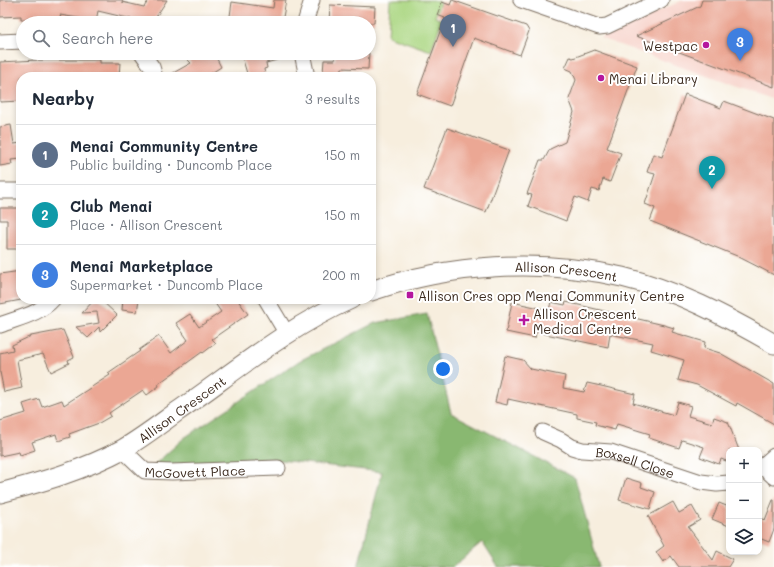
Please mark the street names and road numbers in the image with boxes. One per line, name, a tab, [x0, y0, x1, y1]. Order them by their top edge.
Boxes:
street label: Allison Crescent	[514, 257, 620, 284]
street label: Allison Crescent	[134, 371, 229, 446]
street label: Boxsell Close	[595, 442, 677, 481]
street label: McGovett Place	[144, 461, 246, 481]

